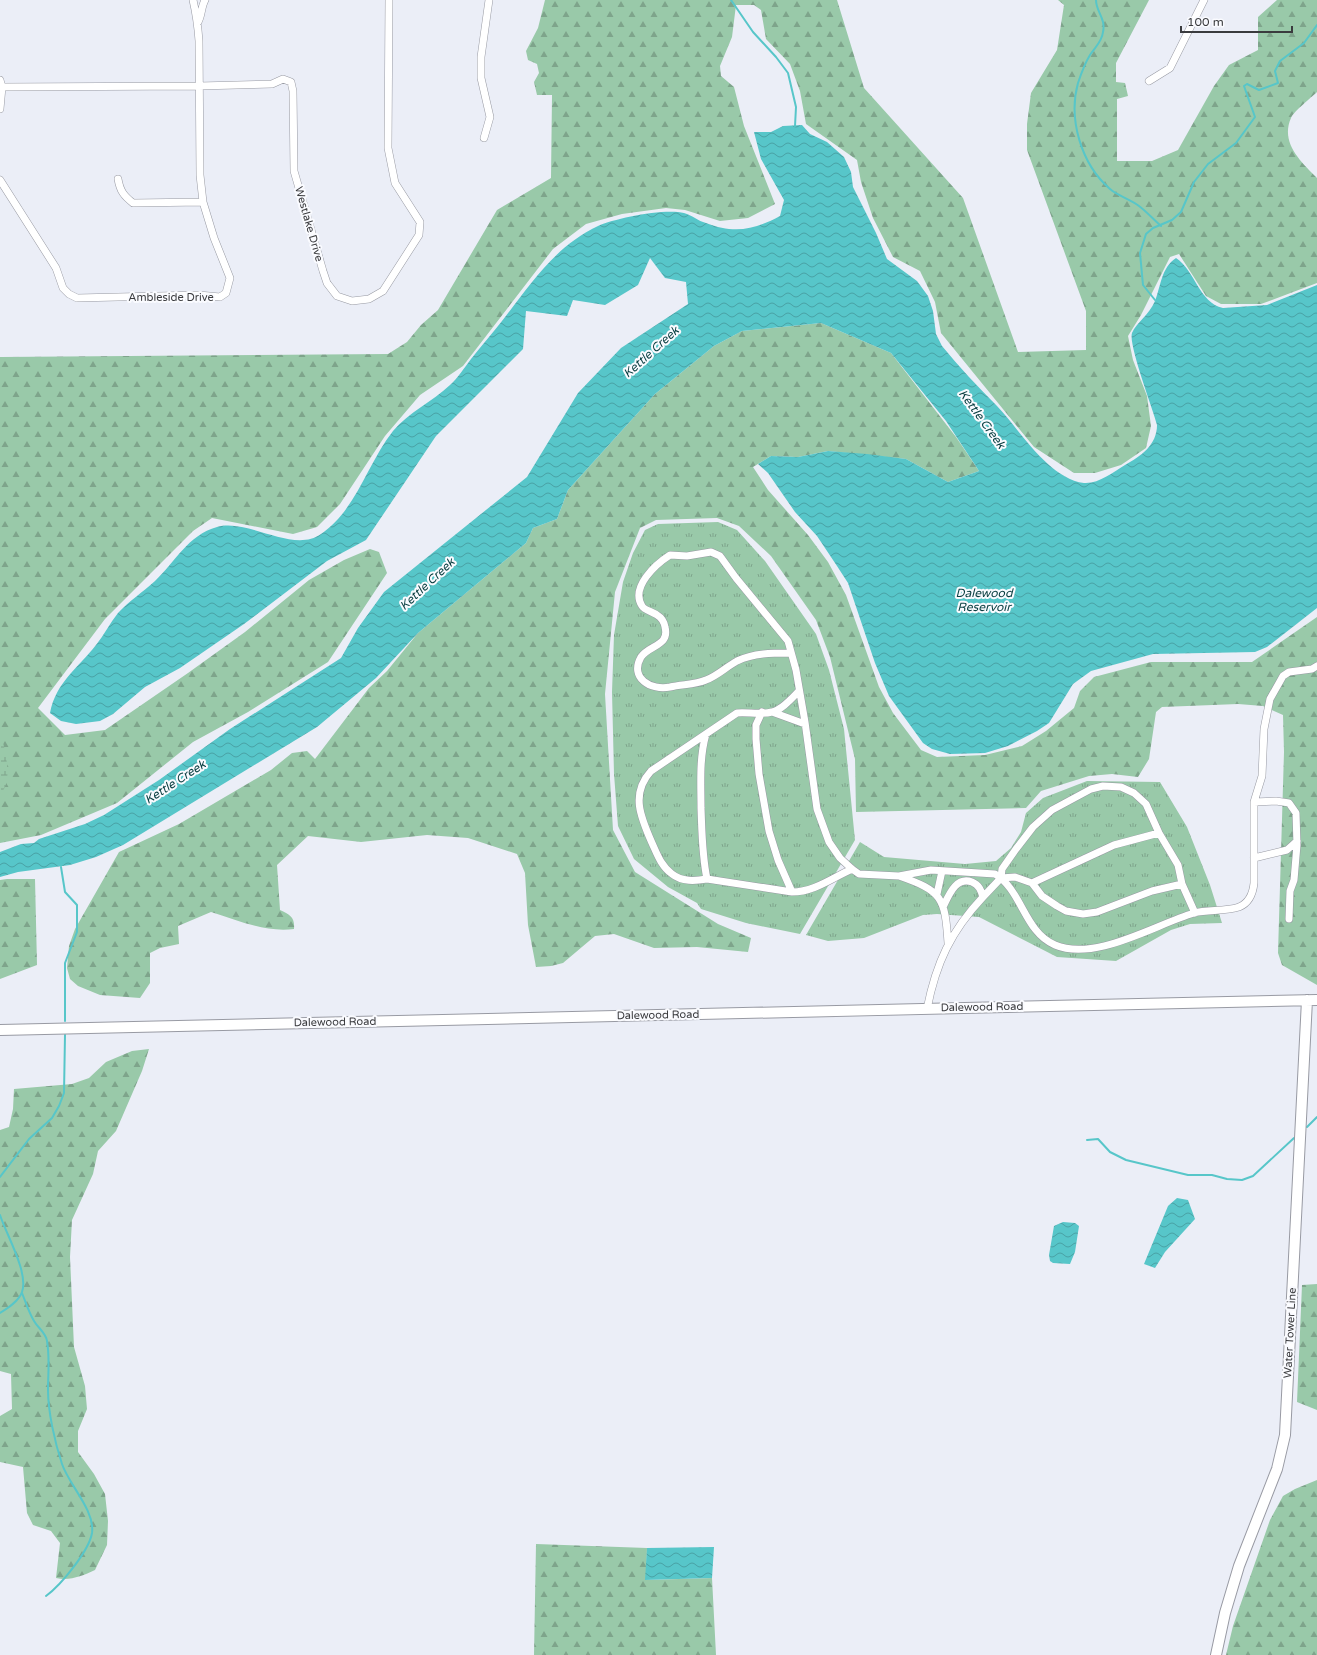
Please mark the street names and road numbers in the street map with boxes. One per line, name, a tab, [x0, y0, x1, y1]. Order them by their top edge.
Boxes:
street label: Westlake Drive	[292, 185, 326, 263]
street label: Ambleside Drive	[128, 291, 214, 304]
street label: Dalewood Road	[941, 1000, 1024, 1014]
street label: Dalewood Road	[617, 1008, 700, 1022]
street label: Dalewood Road	[294, 1015, 377, 1029]
street label: Water Tower Line	[1281, 1287, 1299, 1379]

